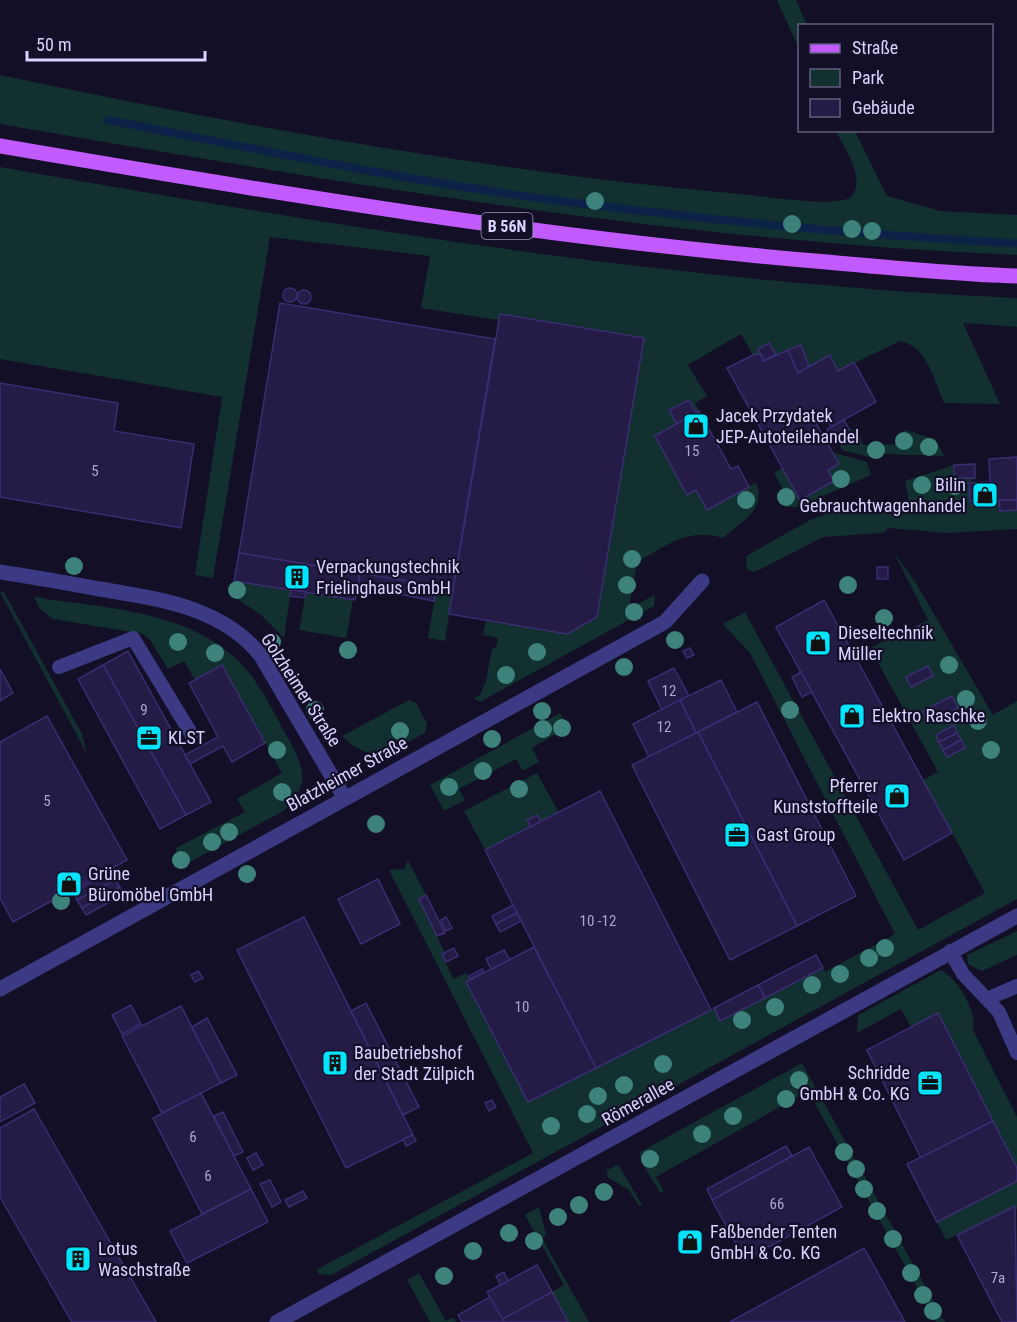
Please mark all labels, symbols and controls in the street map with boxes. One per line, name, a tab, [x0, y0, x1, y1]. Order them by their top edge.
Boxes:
scale bar	[27, 24, 206, 62]
legend	[798, 24, 993, 132]
text: 50 m	[36, 34, 71, 55]
text: Straße	[852, 37, 898, 58]
text: Park	[852, 67, 884, 88]
text: Gebäude	[852, 97, 915, 118]
road number: B 56N	[482, 213, 532, 239]
place label: Jacek Przydatek JEP-Autoteilehandel	[716, 405, 859, 447]
shop icon: Jacek Przydatek JEP-Autoteilehandel	[681, 411, 711, 441]
house number: 15	[685, 442, 699, 460]
house number: 5	[91, 462, 99, 480]
place label: Bilin Gebrauchtwagenhandel	[799, 474, 966, 516]
shop icon: Bilin Gebrauchtwagenhandel	[970, 480, 1000, 510]
place label: Verpackungstechnik Frielinghaus GmbH	[316, 556, 460, 598]
building icon: Verpackungstechnik Frielinghaus GmbH	[282, 562, 312, 592]
place label: Dieseltechnik Müller	[838, 622, 933, 664]
shop icon: Dieseltechnik Müller	[803, 628, 833, 658]
street label: Golzheimer Straße	[257, 629, 346, 750]
house number: 12	[662, 682, 676, 700]
house number: 9	[140, 701, 148, 719]
shop icon: Elektro Raschke	[837, 701, 867, 731]
place label: Elektro Raschke	[872, 705, 985, 726]
house number: 12	[657, 718, 671, 736]
office icon: KLST	[134, 723, 164, 753]
place label: KLST	[168, 727, 205, 748]
street label: Blatzheimer Straße	[283, 732, 411, 815]
place label: Pferrer Kunststoffteile	[773, 775, 879, 817]
shop icon: Pferrer Kunststoffteile	[882, 781, 912, 811]
house number: 5	[43, 792, 51, 810]
office icon: Gast Group	[722, 820, 752, 850]
place label: Gast Group	[756, 824, 836, 845]
place label: Grüne Büromöbel GmbH	[88, 863, 213, 905]
shop icon: Grüne Büromöbel GmbH	[54, 869, 84, 899]
house number: 10 -12	[580, 912, 616, 930]
house number: 10	[515, 998, 529, 1016]
place label: Baubetriebshof der Stadt Zülpich	[354, 1042, 475, 1084]
building icon: Baubetriebshof der Stadt Zülpich	[320, 1048, 350, 1078]
place label: Schridde GmbH & Co. KG	[799, 1062, 910, 1104]
office icon: Schridde GmbH & Co. KG	[915, 1068, 945, 1098]
street label: Römerallee	[598, 1073, 678, 1130]
house number: 6	[189, 1128, 197, 1146]
house number: 6	[204, 1167, 212, 1185]
house number: 66	[770, 1195, 784, 1213]
place label: Faßbender Tenten GmbH & Co. KG	[710, 1221, 837, 1263]
shop icon: Faßbender Tenten GmbH & Co. KG	[675, 1227, 705, 1257]
place label: Lotus Waschstraße	[98, 1238, 190, 1280]
building icon: Lotus Waschstraße	[63, 1244, 93, 1274]
house number: 7a	[991, 1269, 1005, 1287]

